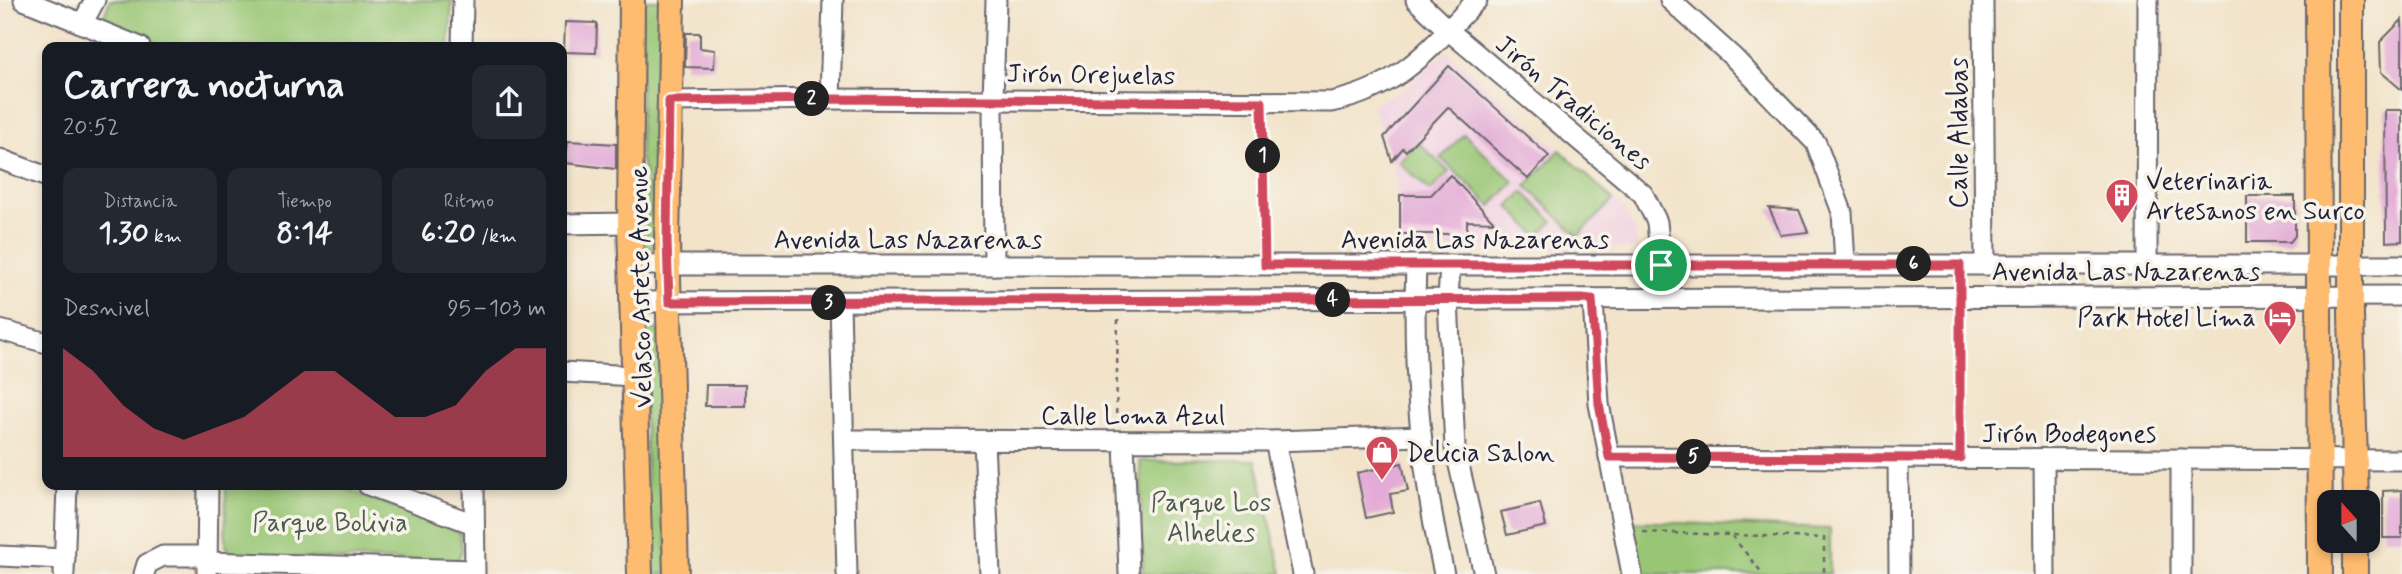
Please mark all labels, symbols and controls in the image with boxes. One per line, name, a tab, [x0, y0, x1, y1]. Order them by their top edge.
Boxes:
street label: Jirón Tradiciones	[1488, 28, 1658, 179]
street label: Jirón Orejuelas	[1006, 58, 1176, 94]
street label: Calle Aldabas	[1943, 58, 1977, 208]
text: Carrera nocturna	[63, 62, 345, 111]
button: share	[472, 65, 546, 139]
pin: 2	[794, 82, 830, 116]
text: 2	[807, 86, 816, 111]
text: 20:52	[63, 113, 120, 143]
pin: 1	[1246, 138, 1280, 174]
text: 1	[1258, 143, 1267, 168]
place label: Veterinaria Artesanos en Surco	[2146, 165, 2365, 229]
street label: Velasco Astete Avenue	[623, 166, 661, 408]
building icon: Veterinaria Artesanos en Surco	[2103, 176, 2141, 225]
text: Distancia	[103, 189, 177, 214]
text: Tiempo	[277, 189, 332, 214]
text: Ritmo	[444, 189, 494, 214]
text: 1.30	[99, 214, 149, 253]
text: 8:14	[276, 214, 333, 253]
text: 6:20	[421, 214, 476, 253]
text: km	[149, 224, 182, 249]
text: /km	[476, 224, 517, 249]
street label: Avenida Las Nazarenas	[774, 224, 1042, 258]
street label: Avenida Las Nazarenas	[1341, 224, 1609, 258]
pin	[1631, 235, 1691, 295]
icon: arrive	[1642, 246, 1680, 284]
pin: 6	[1896, 246, 1932, 282]
text: 6	[1909, 251, 1918, 276]
street label: Avenida Las Nazarenas	[1992, 256, 2260, 290]
pin: 4	[1316, 282, 1350, 318]
pin: 3	[812, 286, 846, 320]
text: 4	[1327, 287, 1338, 312]
text: 3	[824, 290, 833, 315]
text: Desnivel	[63, 294, 150, 324]
text: 95–103 m	[447, 294, 546, 324]
hotel icon: Park Hotel Lima	[2261, 298, 2299, 347]
place label: Park Hotel Lima	[2077, 302, 2256, 336]
street label: Calle Loma Azul	[1041, 400, 1225, 434]
street label: Jirón Bodegones	[1982, 418, 2156, 452]
shop icon: Delicia Salon	[1363, 433, 1401, 482]
place label: Delicia Salon	[1406, 437, 1555, 471]
pin: 5	[1676, 440, 1712, 475]
text: 5	[1688, 444, 1699, 469]
park label: Parque Los Alhelies	[1151, 487, 1271, 551]
north arrow	[2317, 490, 2380, 553]
map controls	[2317, 490, 2380, 553]
park label: Parque Bolivia	[252, 507, 408, 541]

